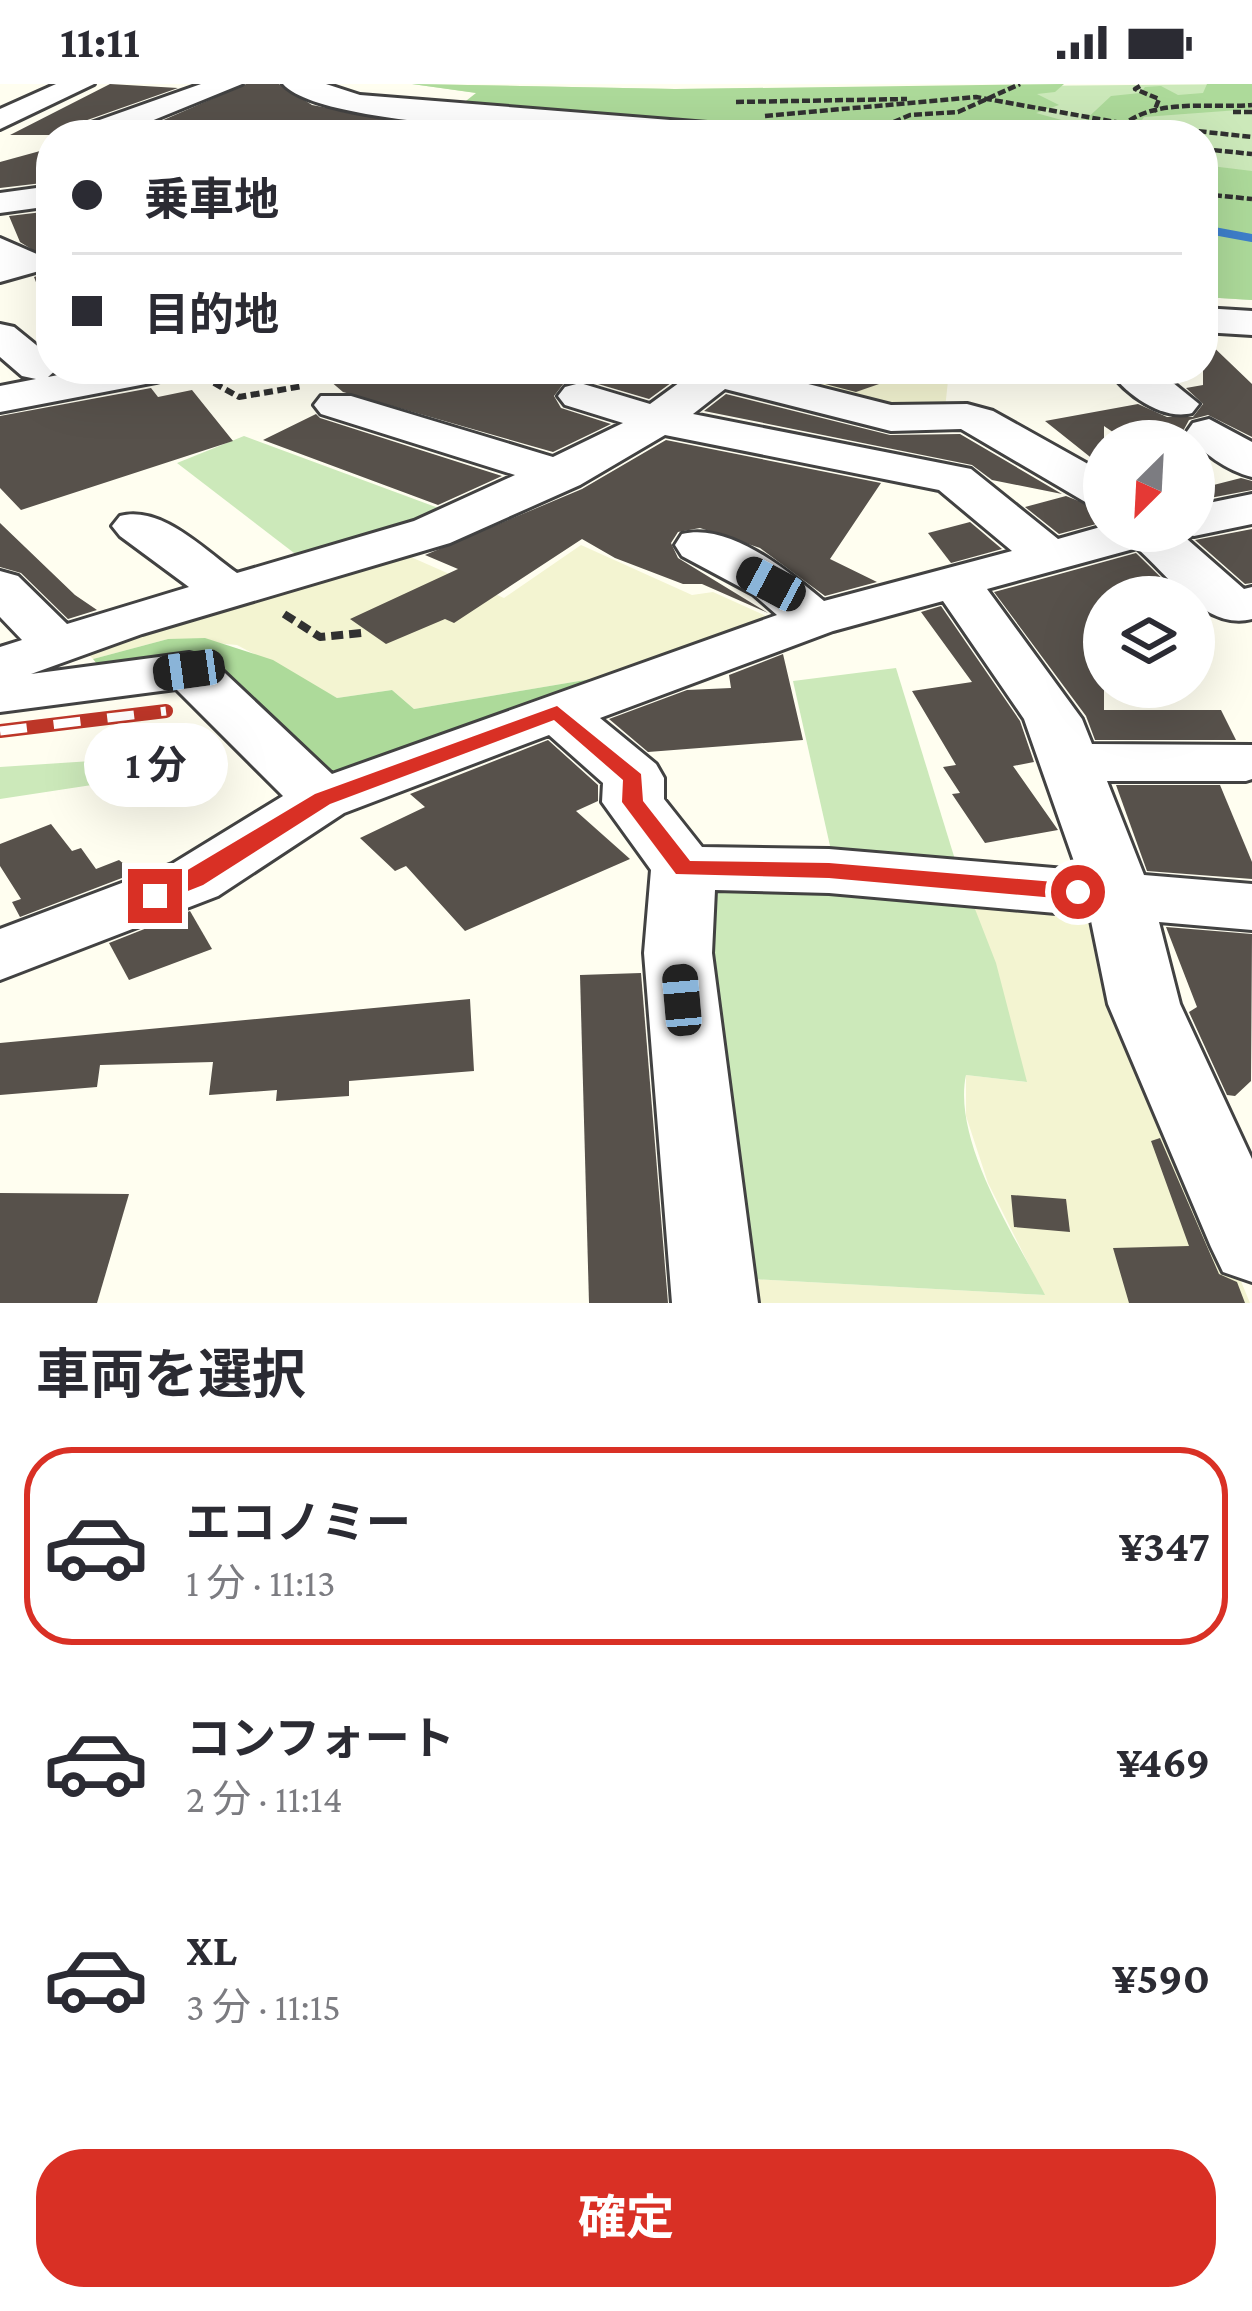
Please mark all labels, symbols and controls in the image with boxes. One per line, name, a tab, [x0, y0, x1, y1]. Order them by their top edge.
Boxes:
text: 11:11	[60, 17, 140, 67]
text: 乗車地	[144, 175, 279, 225]
text: 目的地	[144, 290, 279, 340]
north arrow	[1083, 420, 1215, 552]
map controls	[1083, 420, 1215, 708]
car	[731, 551, 811, 617]
button: layers	[1083, 576, 1215, 708]
car	[151, 647, 227, 693]
callout: 1 分	[83, 722, 227, 806]
text: 1 分	[125, 743, 187, 786]
route start	[1051, 865, 1105, 919]
route end	[128, 869, 182, 923]
car	[661, 963, 703, 1037]
text: 車両を選択	[36, 1345, 306, 1405]
icon: car	[42, 1492, 150, 1600]
text: エコノミー	[186, 1498, 411, 1548]
text: ¥347	[1119, 1521, 1210, 1571]
text: 1 分 · 11:13	[186, 1561, 336, 1604]
icon: car	[42, 1708, 150, 1816]
text: コンフォート	[186, 1714, 455, 1764]
text: ¥469	[1116, 1737, 1210, 1787]
text: 2 分 · 11:14	[186, 1777, 343, 1820]
icon: car	[42, 1924, 150, 2032]
text: XL	[186, 1925, 237, 1975]
text: ¥590	[1112, 1953, 1210, 2003]
text: 3 分 · 11:15	[186, 1985, 341, 2028]
button: 確定	[36, 2149, 1216, 2287]

